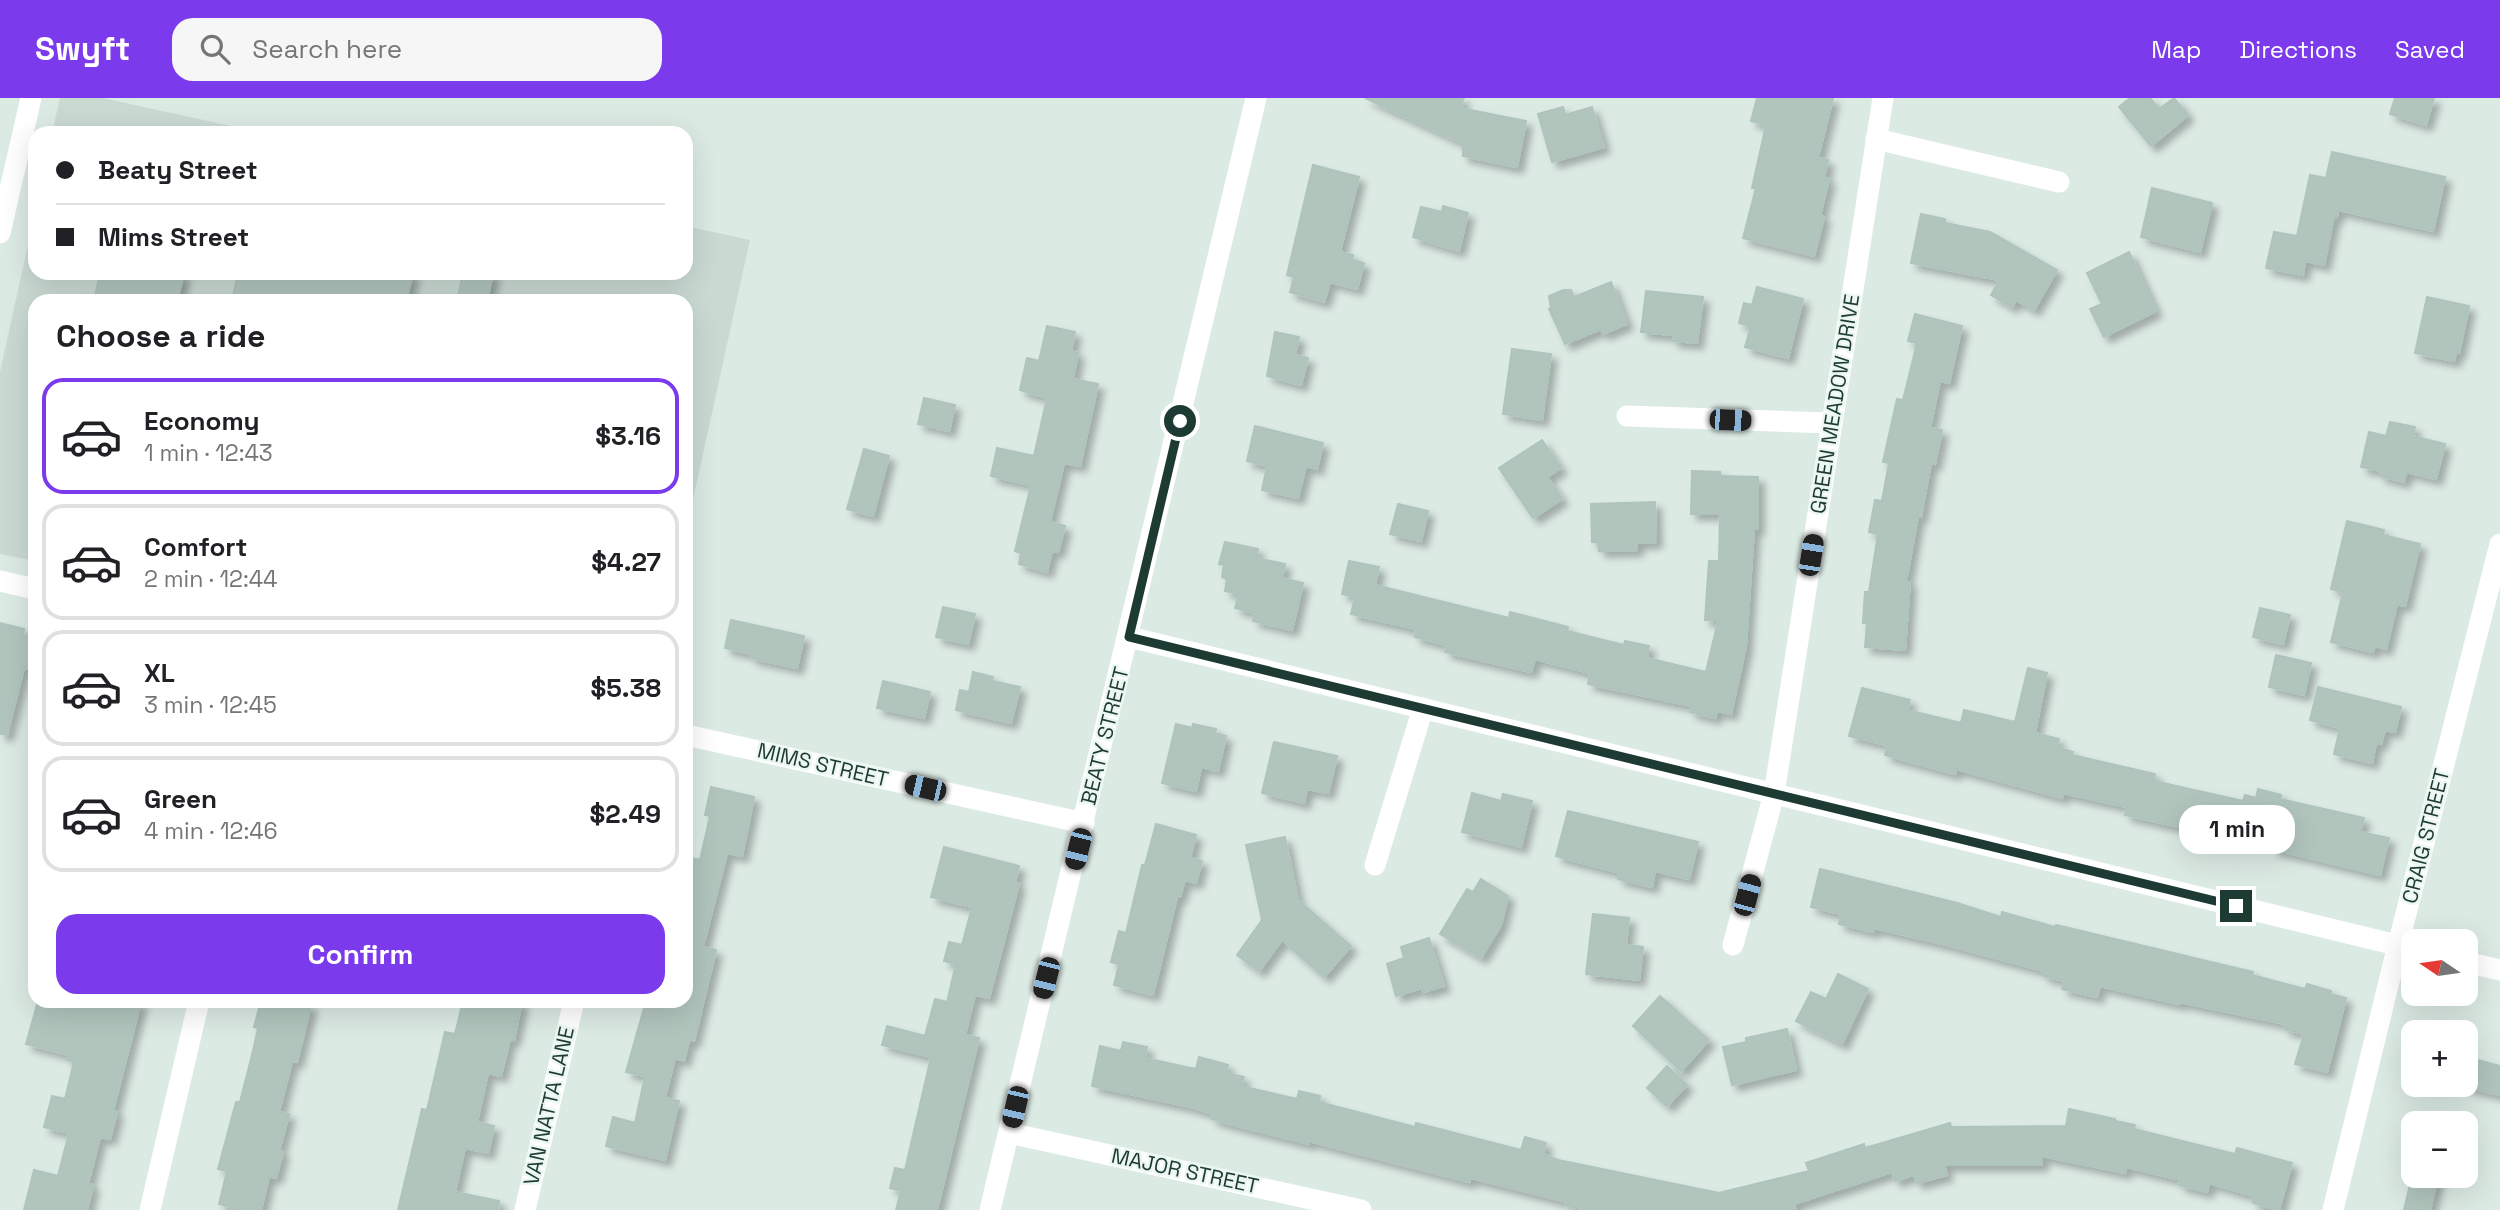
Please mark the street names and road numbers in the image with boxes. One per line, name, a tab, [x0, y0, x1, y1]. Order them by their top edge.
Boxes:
street label: GREEN MEADOW DRIVE	[1804, 292, 1865, 516]
street label: BEATY STREET	[1074, 664, 1135, 808]
street label: MIMS STREET	[755, 736, 891, 793]
street label: CRAIG STREET	[2396, 766, 2455, 906]
street label: VAN NATTA LANE	[517, 1024, 580, 1188]
street label: MAJOR STREET	[1109, 1142, 1261, 1199]

